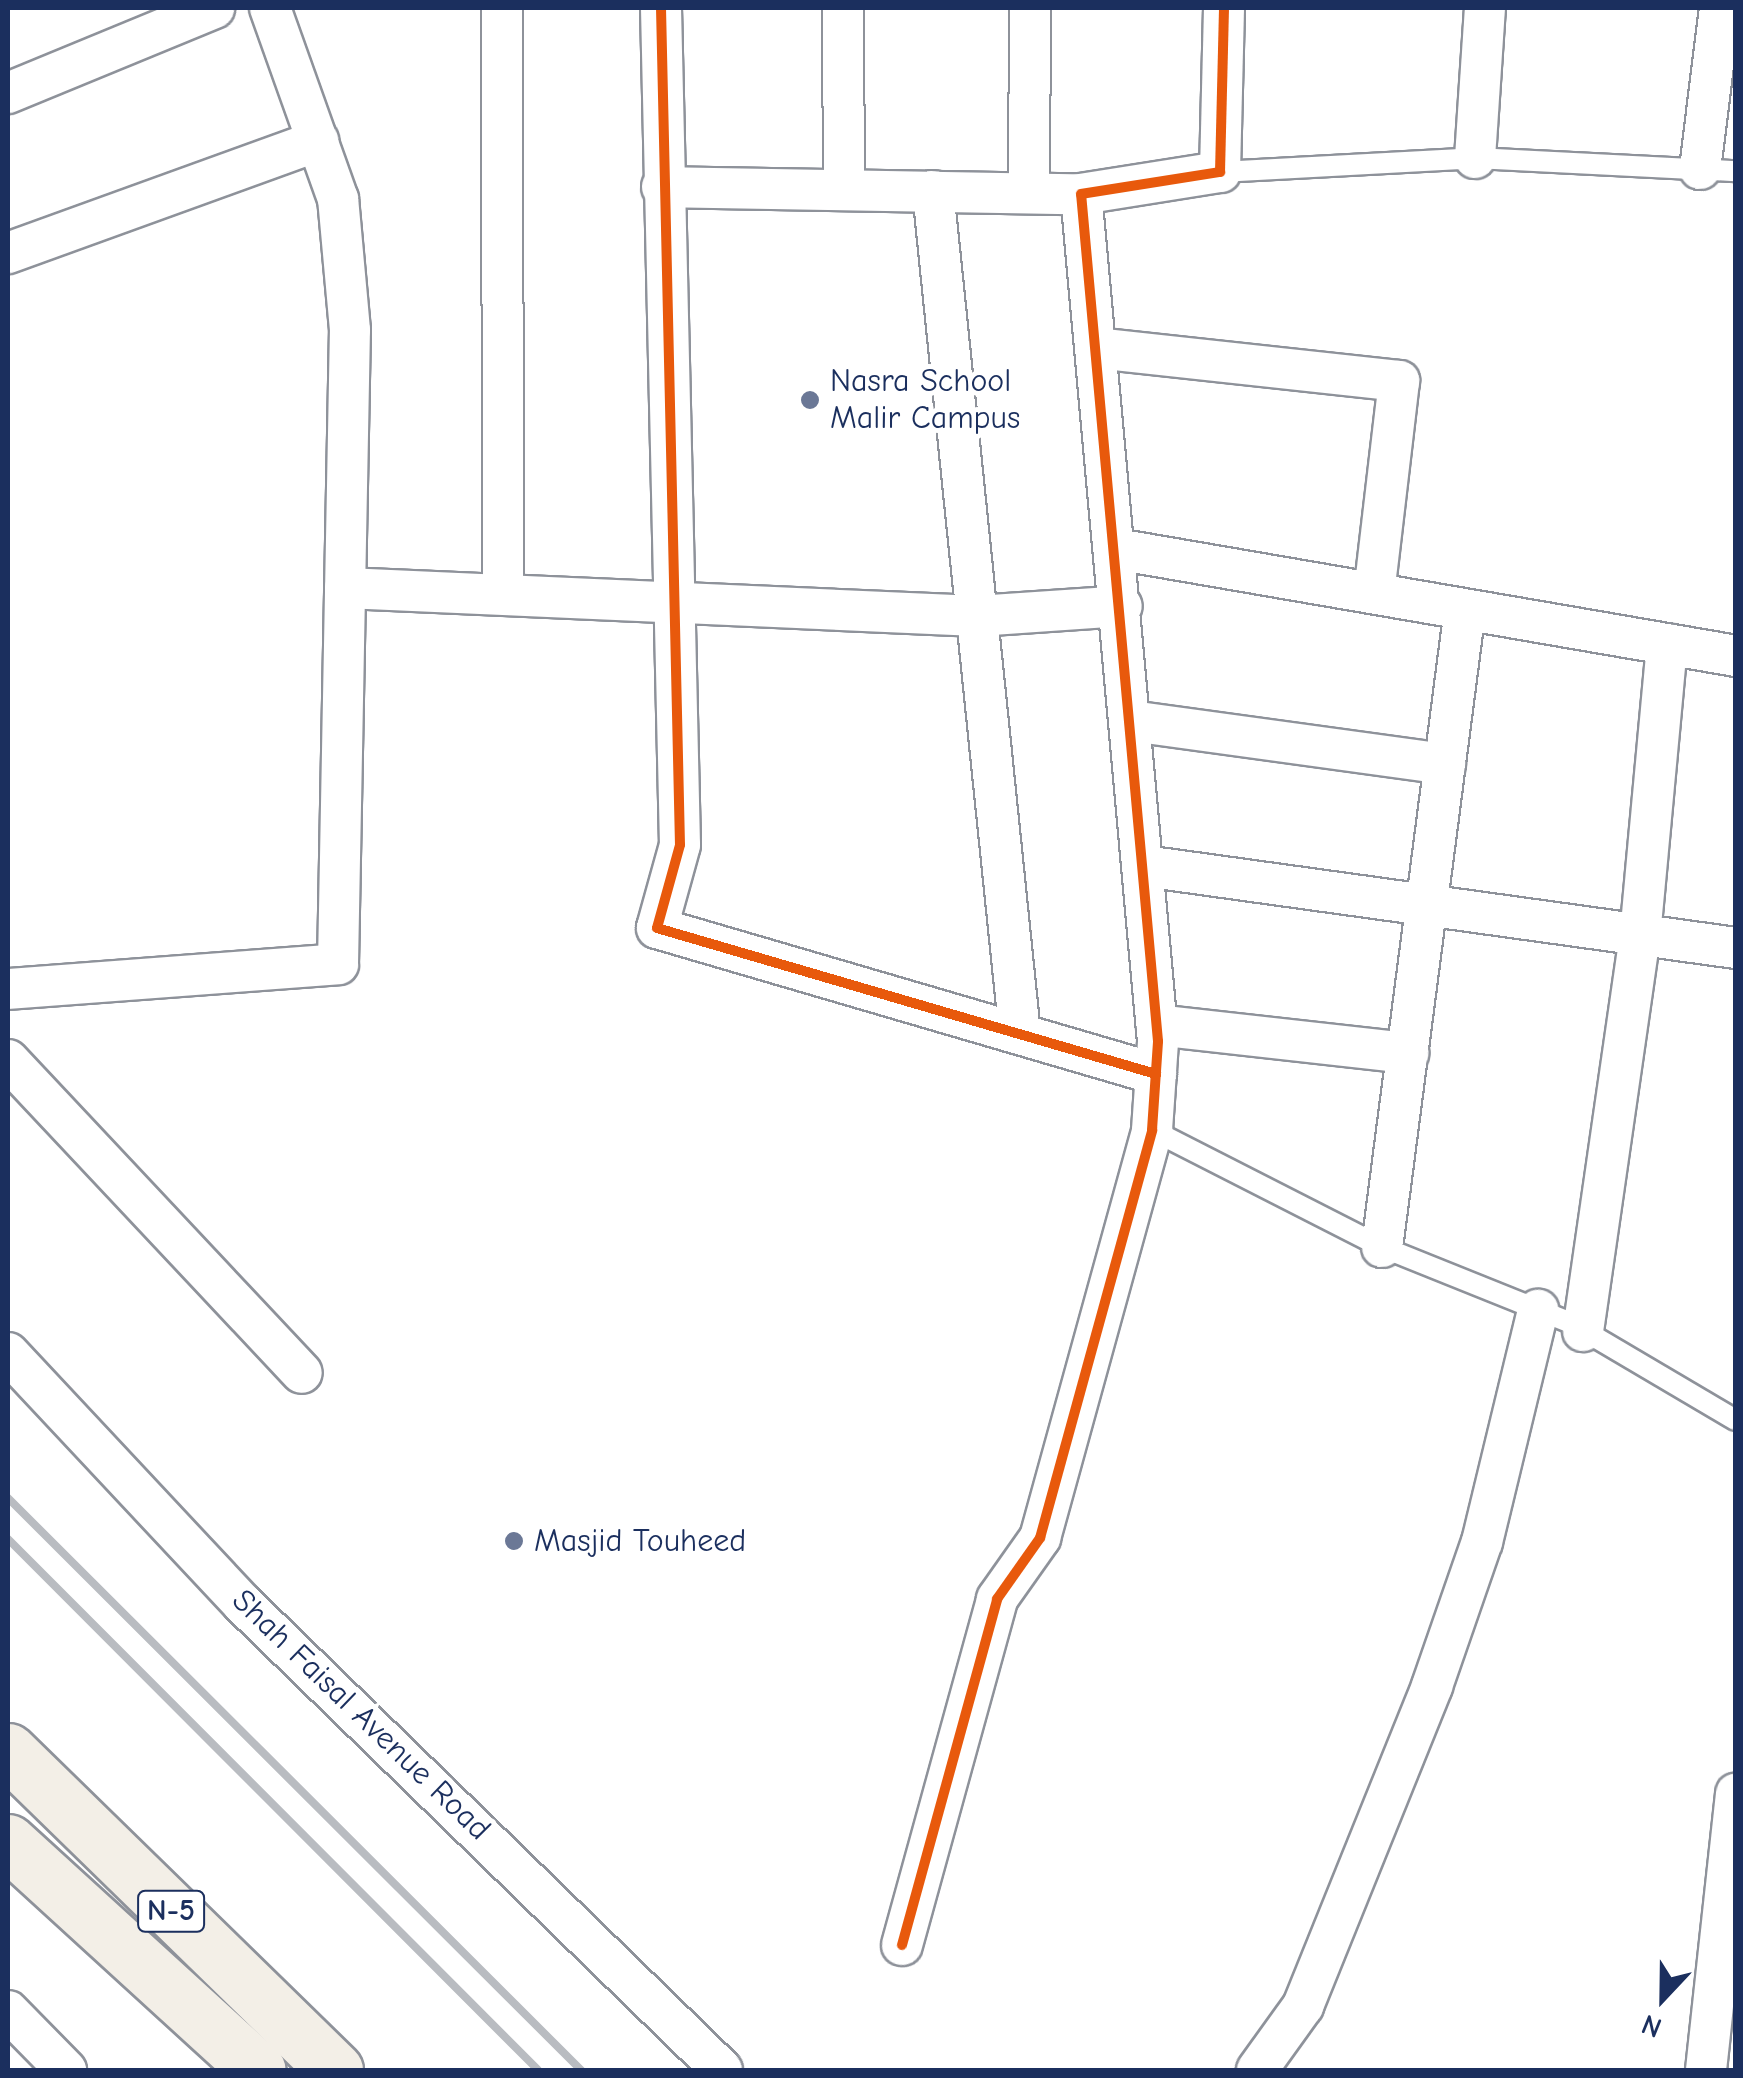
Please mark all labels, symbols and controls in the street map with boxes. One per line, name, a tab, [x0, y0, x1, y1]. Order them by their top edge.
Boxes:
place label: Nasra School Malir Campus	[830, 363, 1020, 438]
marker: Nasra School Malir Campus	[799, 389, 821, 411]
place label: Masjid Touheed	[534, 1522, 746, 1560]
marker: Masjid Touheed	[503, 1530, 525, 1552]
street label: Shah Faisal Avenue Road	[224, 1582, 498, 1848]
road number: N-5	[136, 1886, 206, 1936]
north arrow	[1613, 1948, 1713, 2048]
text: N	[1637, 2008, 1666, 2044]

